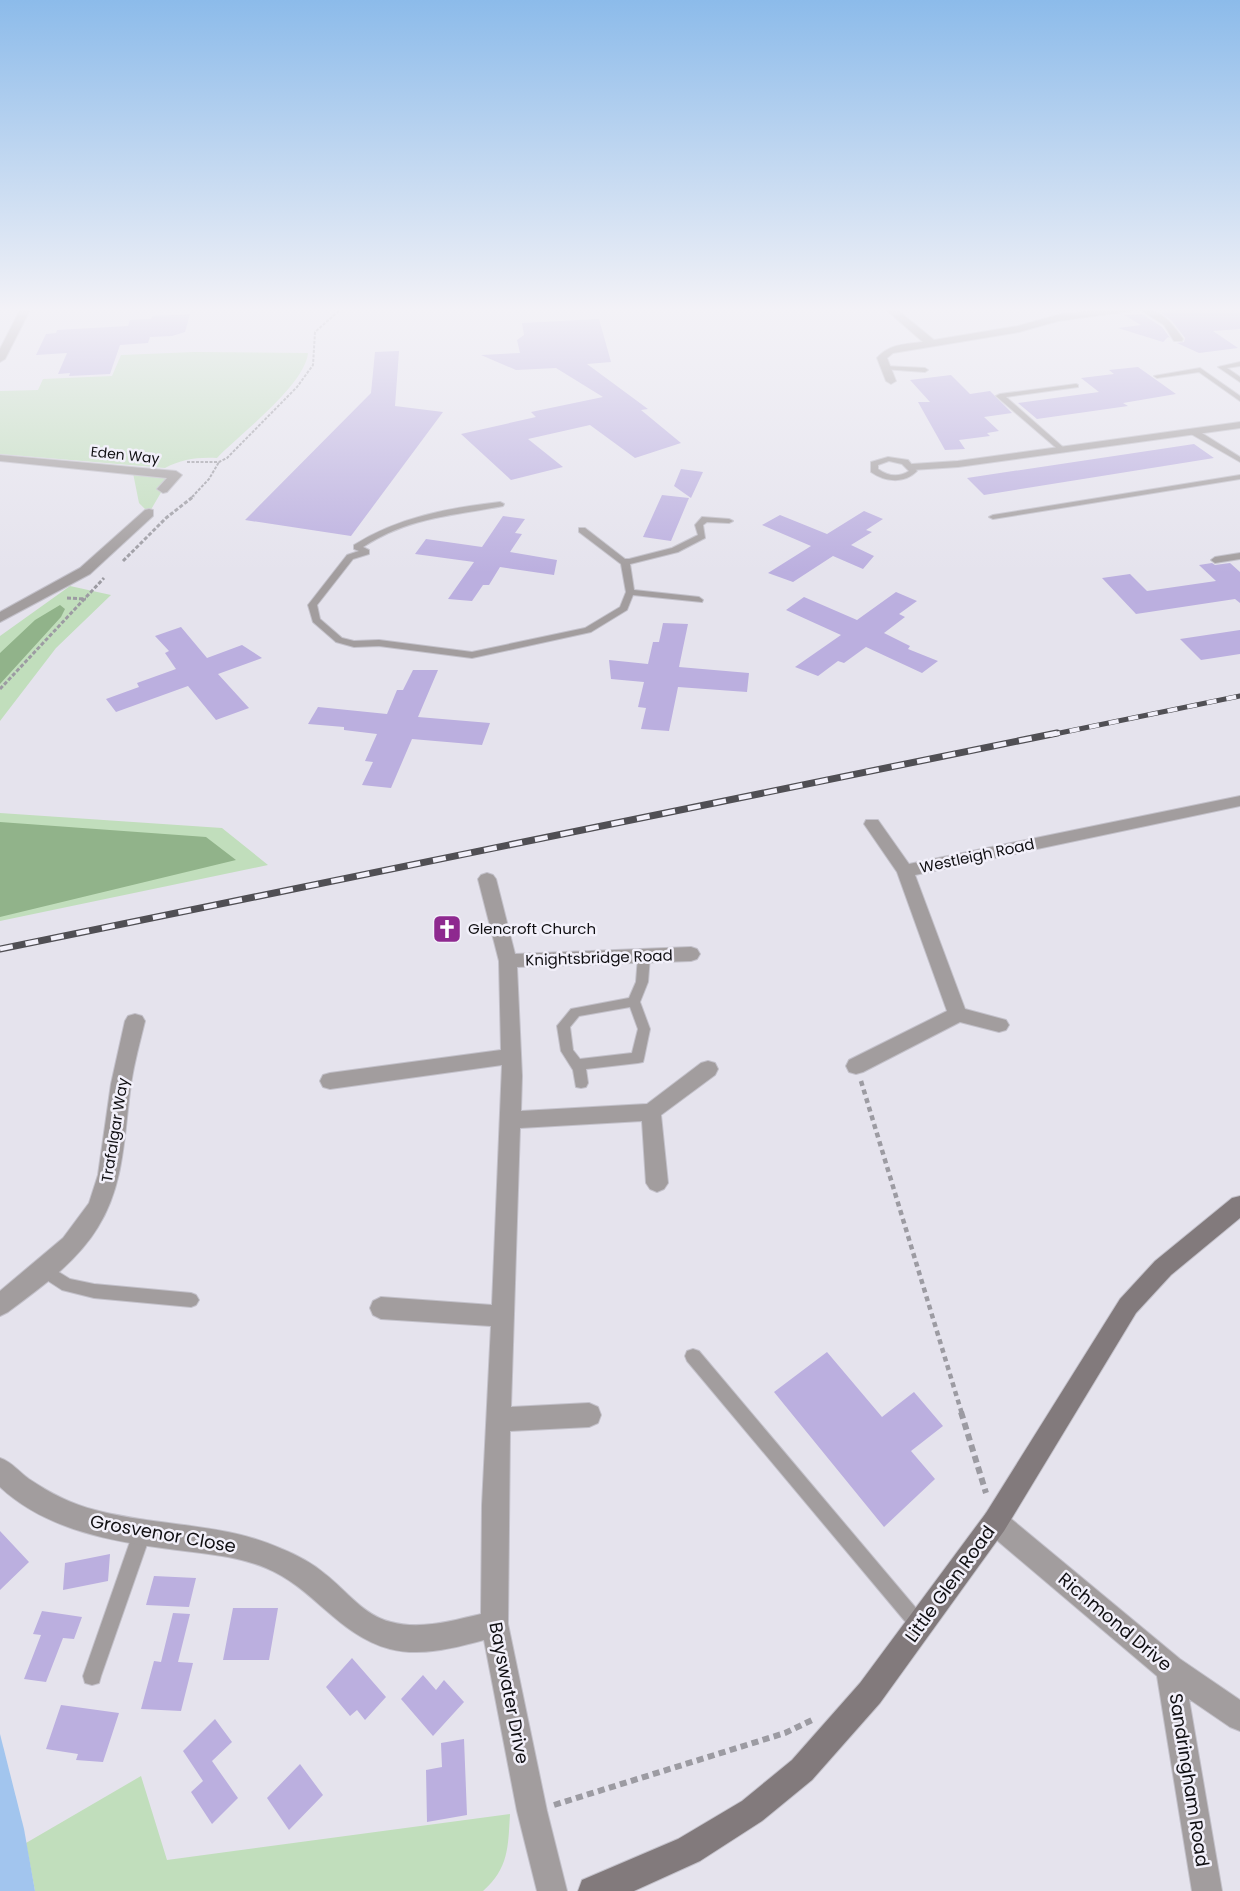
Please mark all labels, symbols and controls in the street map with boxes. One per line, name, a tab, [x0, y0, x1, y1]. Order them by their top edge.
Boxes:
street label: Eden Way	[90, 441, 160, 469]
street label: Westleigh Road	[918, 833, 1036, 878]
church icon: Glencroft Church	[431, 913, 463, 945]
place label: Glencroft Church	[468, 918, 596, 939]
street label: Knightsbridge Road	[525, 944, 673, 971]
street label: Trafalgar Way	[96, 1076, 133, 1184]
street label: Grosvenor Close	[88, 1508, 238, 1559]
street label: Little Glen Road	[899, 1520, 1000, 1647]
street label: Richmond Drive	[1053, 1567, 1178, 1677]
street label: Bayswater Drive	[483, 1620, 536, 1766]
street label: Sandringham Road	[1163, 1691, 1216, 1868]

